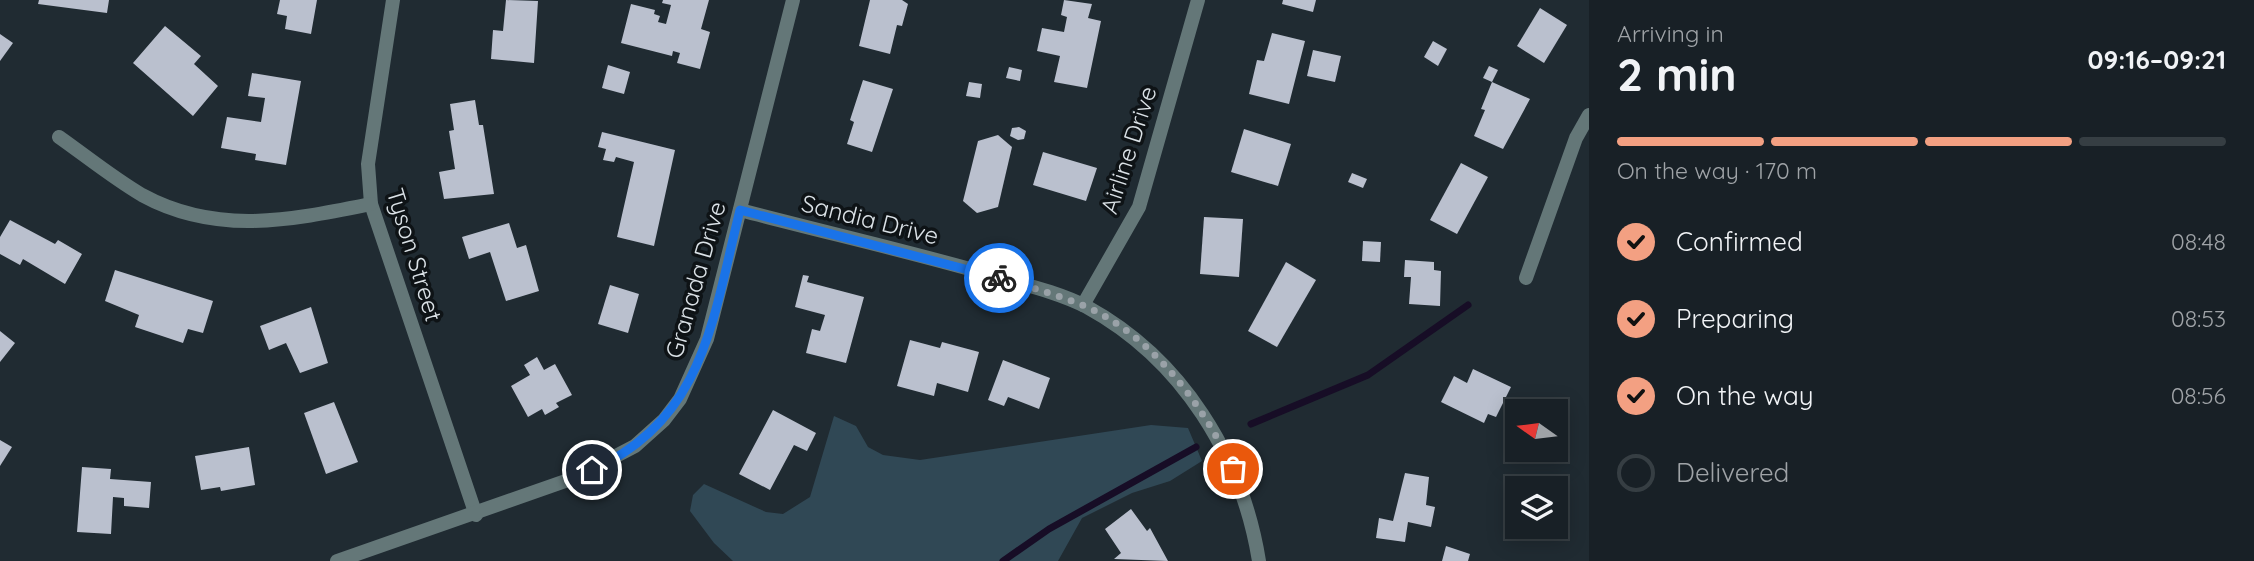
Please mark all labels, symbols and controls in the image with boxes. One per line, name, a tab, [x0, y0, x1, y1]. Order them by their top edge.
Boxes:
text: Arriving in	[1617, 19, 1724, 48]
text: 09:16–09:21	[2088, 43, 2226, 76]
text: 2 min	[1617, 45, 1737, 103]
street label: Airline Drive	[1093, 82, 1163, 217]
text: On the way · 170 m	[1617, 156, 1817, 185]
street label: Tyson Street	[381, 185, 449, 325]
street label: Sandia Drive	[798, 187, 942, 251]
street label: Granada Drive	[658, 198, 732, 362]
icon: check	[1617, 223, 1655, 261]
text: Confirmed	[1676, 225, 1803, 258]
text: 08:48	[2171, 227, 2226, 256]
courier	[964, 243, 1034, 313]
icon: bike	[980, 259, 1018, 297]
icon: check	[1617, 300, 1655, 338]
text: Preparing	[1676, 302, 1794, 335]
text: 08:53	[2171, 304, 2226, 333]
icon: check	[1617, 377, 1655, 415]
text: On the way	[1676, 379, 1814, 412]
text: 08:56	[2171, 381, 2226, 410]
north arrow	[1505, 399, 1568, 462]
map controls	[1505, 399, 1568, 539]
pin	[1203, 439, 1263, 499]
pin	[562, 440, 622, 500]
icon: bag	[1214, 450, 1252, 488]
icon: home	[573, 451, 611, 489]
text: Delivered	[1676, 456, 1789, 489]
button: layers	[1505, 476, 1568, 539]

